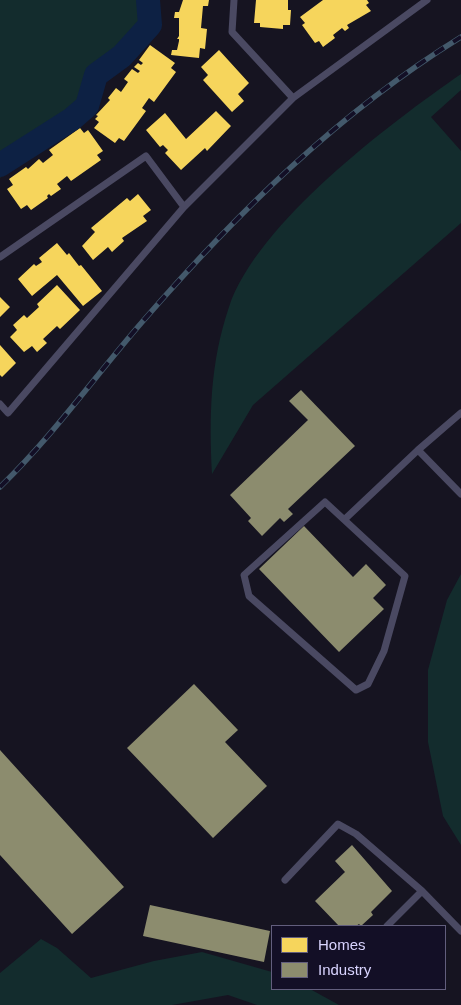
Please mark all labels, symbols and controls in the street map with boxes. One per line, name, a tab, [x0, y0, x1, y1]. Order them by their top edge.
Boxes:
legend	[271, 925, 446, 990]
text: Homes	[318, 936, 366, 953]
text: Industry	[318, 961, 371, 978]

